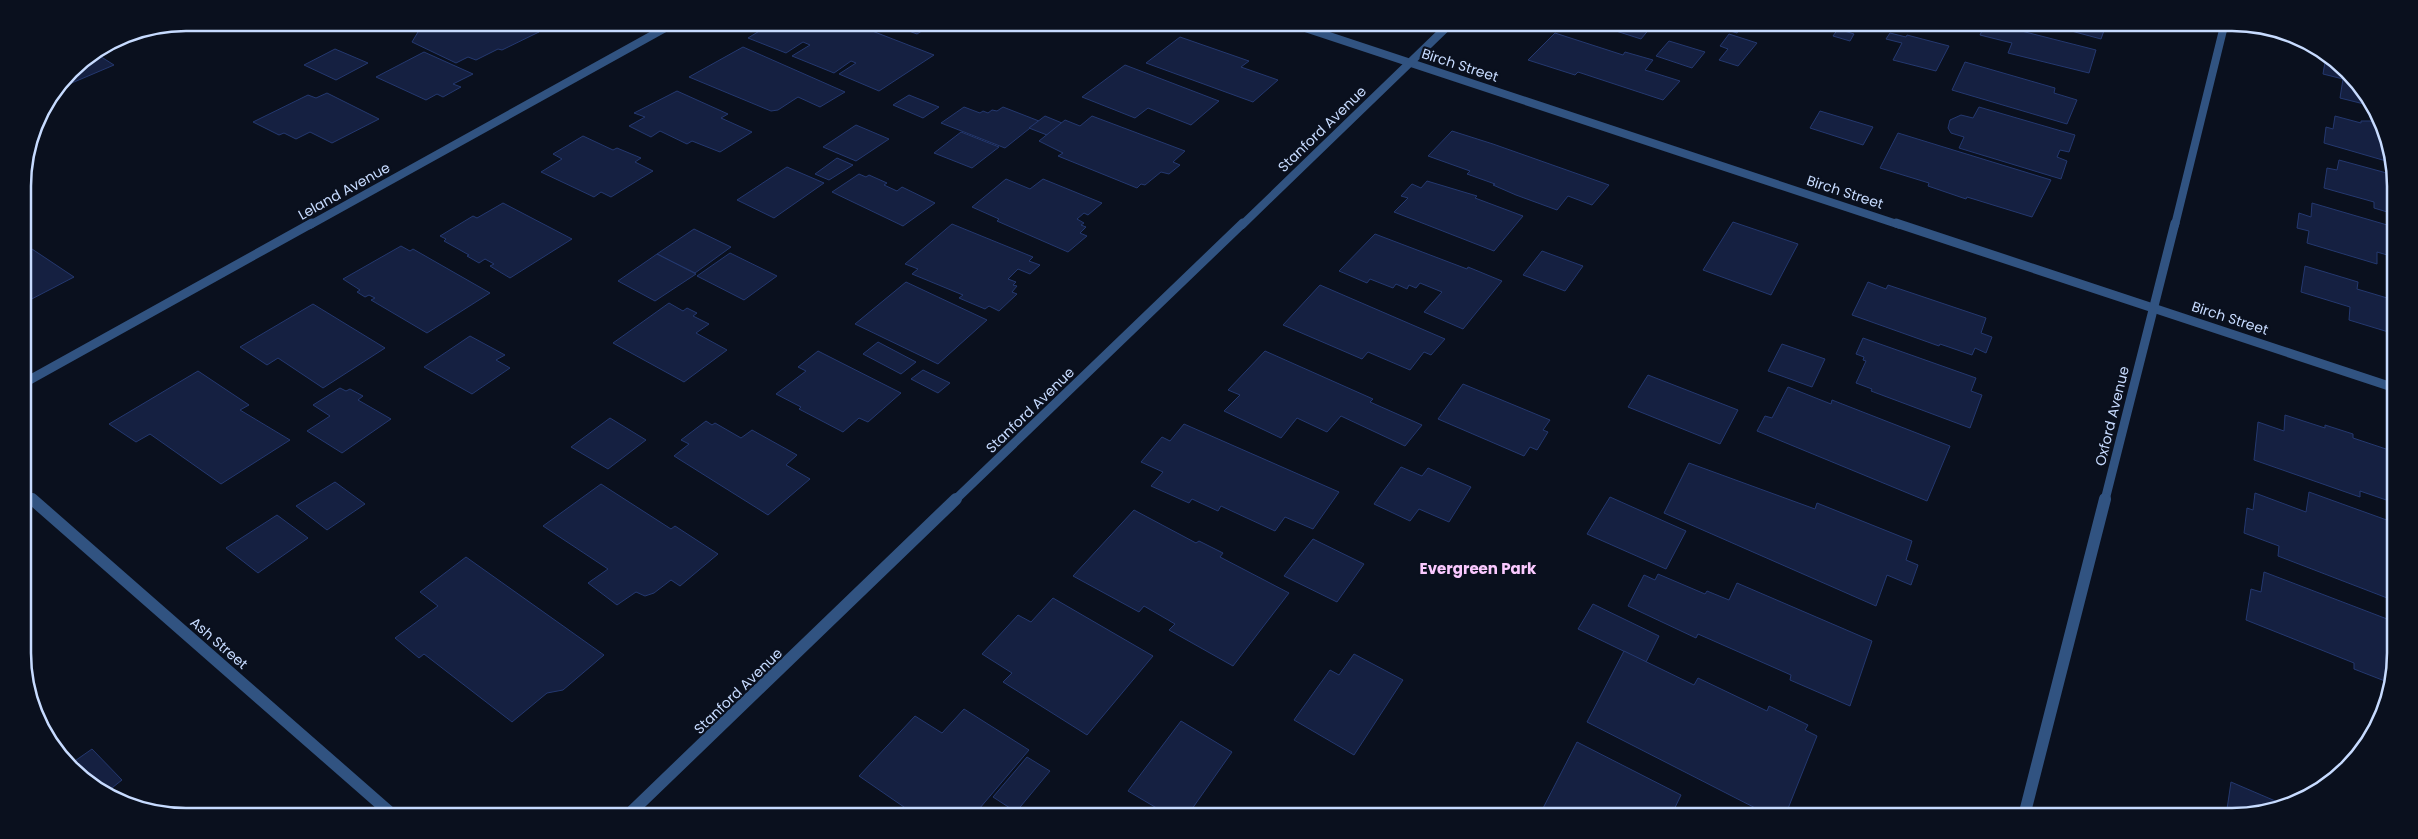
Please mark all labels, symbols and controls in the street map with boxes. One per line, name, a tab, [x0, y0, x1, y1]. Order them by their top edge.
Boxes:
street label: Birch Street	[1419, 43, 1501, 87]
street label: Stanford Avenue	[1273, 81, 1371, 177]
street label: Leland Avenue	[294, 157, 394, 225]
street label: Birch Street	[1804, 170, 1886, 214]
street label: Birch Street	[2189, 296, 2271, 340]
street label: Stanford Avenue	[981, 362, 1079, 458]
street label: Oxford Avenue	[2090, 364, 2134, 468]
district label: Evergreen Park	[1420, 558, 1537, 579]
street label: Ash Street	[186, 612, 252, 674]
street label: Stanford Avenue	[689, 643, 787, 739]

